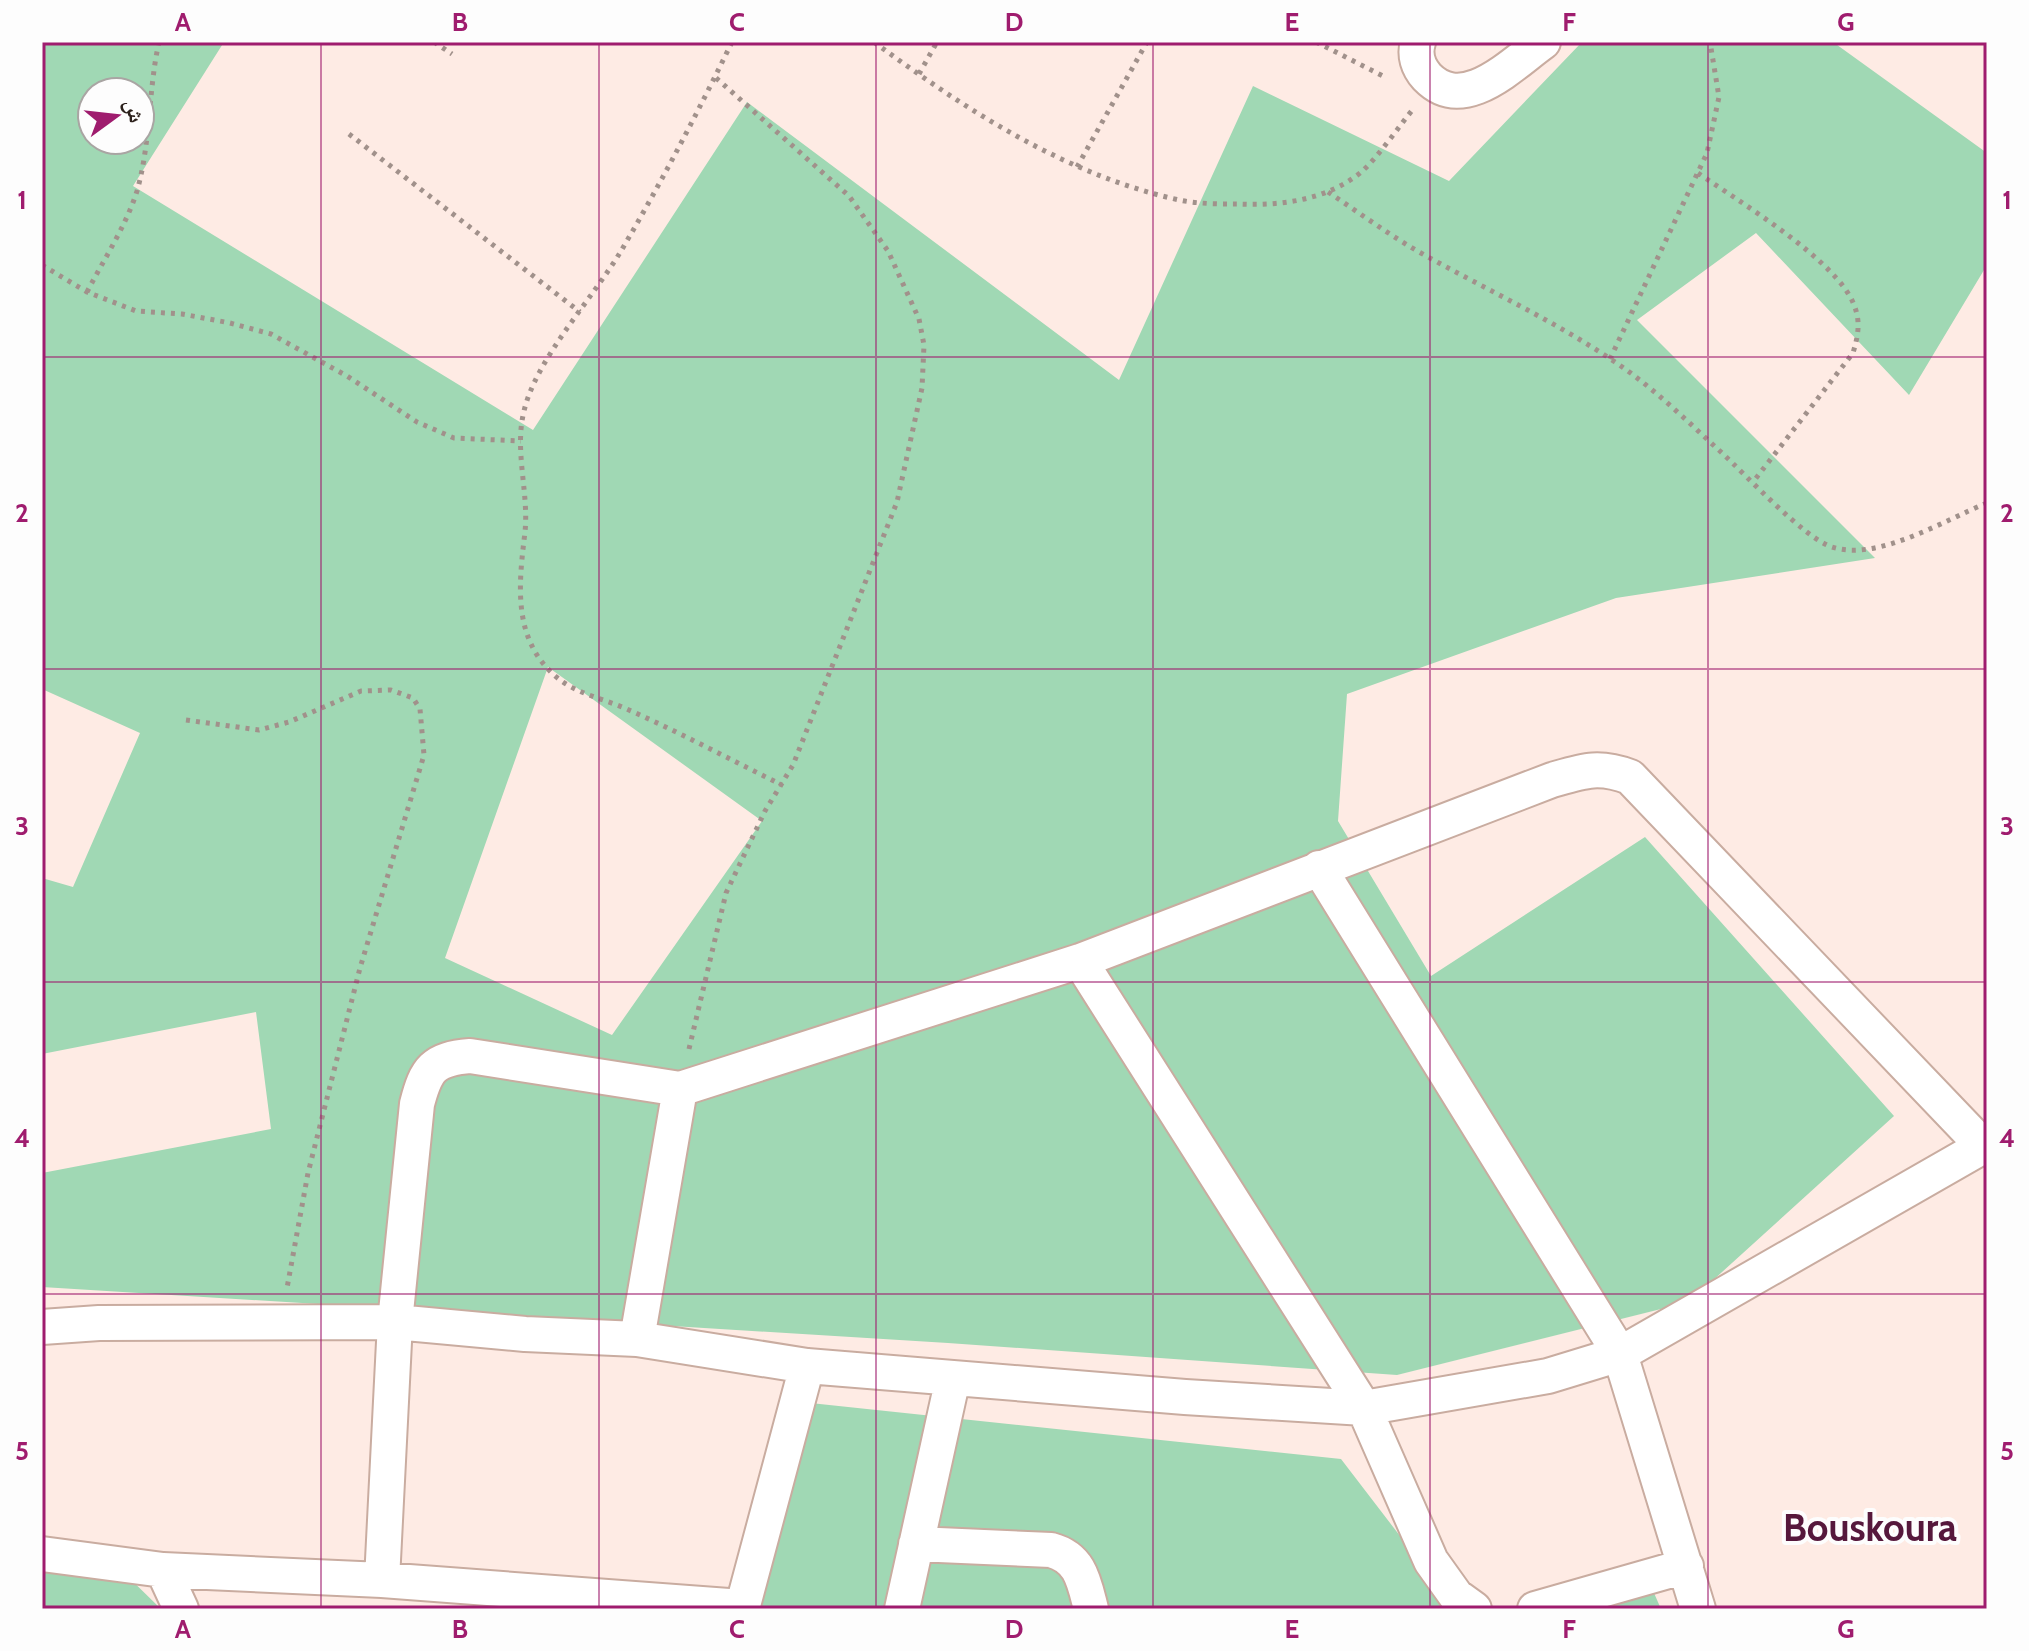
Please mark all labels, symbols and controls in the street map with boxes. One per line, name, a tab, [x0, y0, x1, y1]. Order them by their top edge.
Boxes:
text: A	[175, 6, 192, 38]
text: B	[452, 6, 468, 38]
text: C	[729, 6, 745, 38]
text: D	[1005, 6, 1023, 38]
text: E	[1285, 6, 1299, 38]
text: F	[1562, 6, 1576, 38]
text: G	[1837, 6, 1855, 38]
north arrow	[76, 76, 156, 156]
text: ش	[119, 96, 151, 126]
text: 1	[17, 184, 27, 216]
text: 1	[2002, 184, 2012, 216]
text: 2	[15, 497, 29, 529]
text: 2	[2000, 497, 2014, 529]
text: 3	[15, 810, 29, 842]
text: 3	[2000, 810, 2014, 842]
text: 4	[14, 1122, 30, 1154]
text: 4	[1999, 1122, 2015, 1154]
text: 5	[15, 1435, 29, 1467]
text: 5	[2000, 1435, 2014, 1467]
district label: Bouskoura	[1783, 1504, 1957, 1551]
text: A	[175, 1613, 192, 1645]
text: B	[452, 1613, 468, 1645]
text: C	[729, 1613, 745, 1645]
text: D	[1005, 1613, 1023, 1645]
text: E	[1285, 1613, 1299, 1645]
text: F	[1562, 1613, 1576, 1645]
text: G	[1837, 1613, 1855, 1645]

